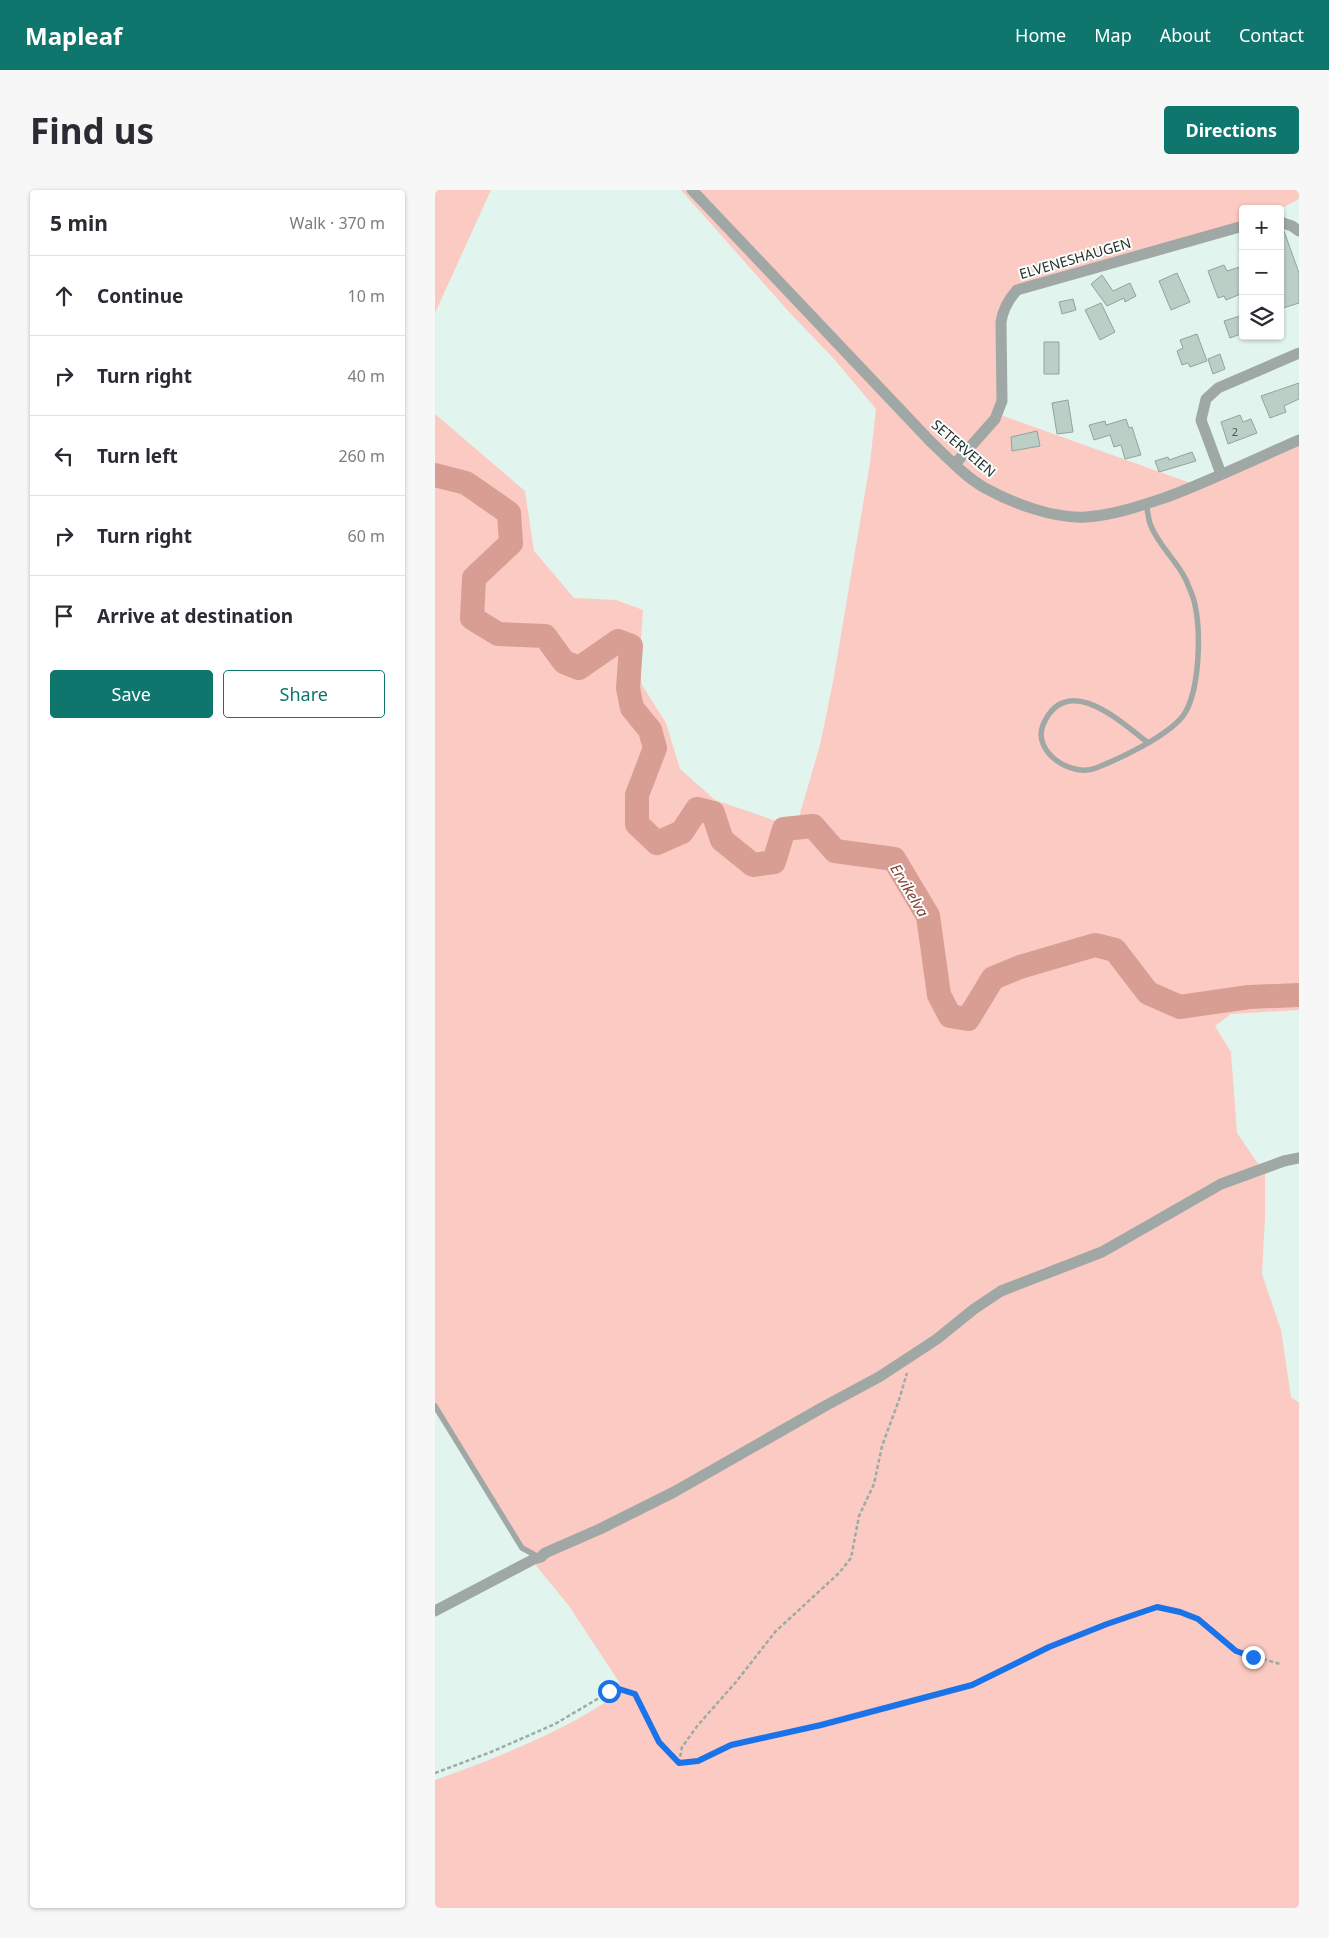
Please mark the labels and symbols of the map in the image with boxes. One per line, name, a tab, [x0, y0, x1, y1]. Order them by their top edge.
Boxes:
street label: ELVENESHAUGEN	[1017, 233, 1133, 283]
street label: SETERVEIEN	[928, 415, 1000, 481]
house number: 2	[1232, 424, 1238, 439]
water label: Ervikelva	[886, 860, 934, 921]
route end	[1242, 1646, 1265, 1669]
route start	[598, 1680, 621, 1703]

